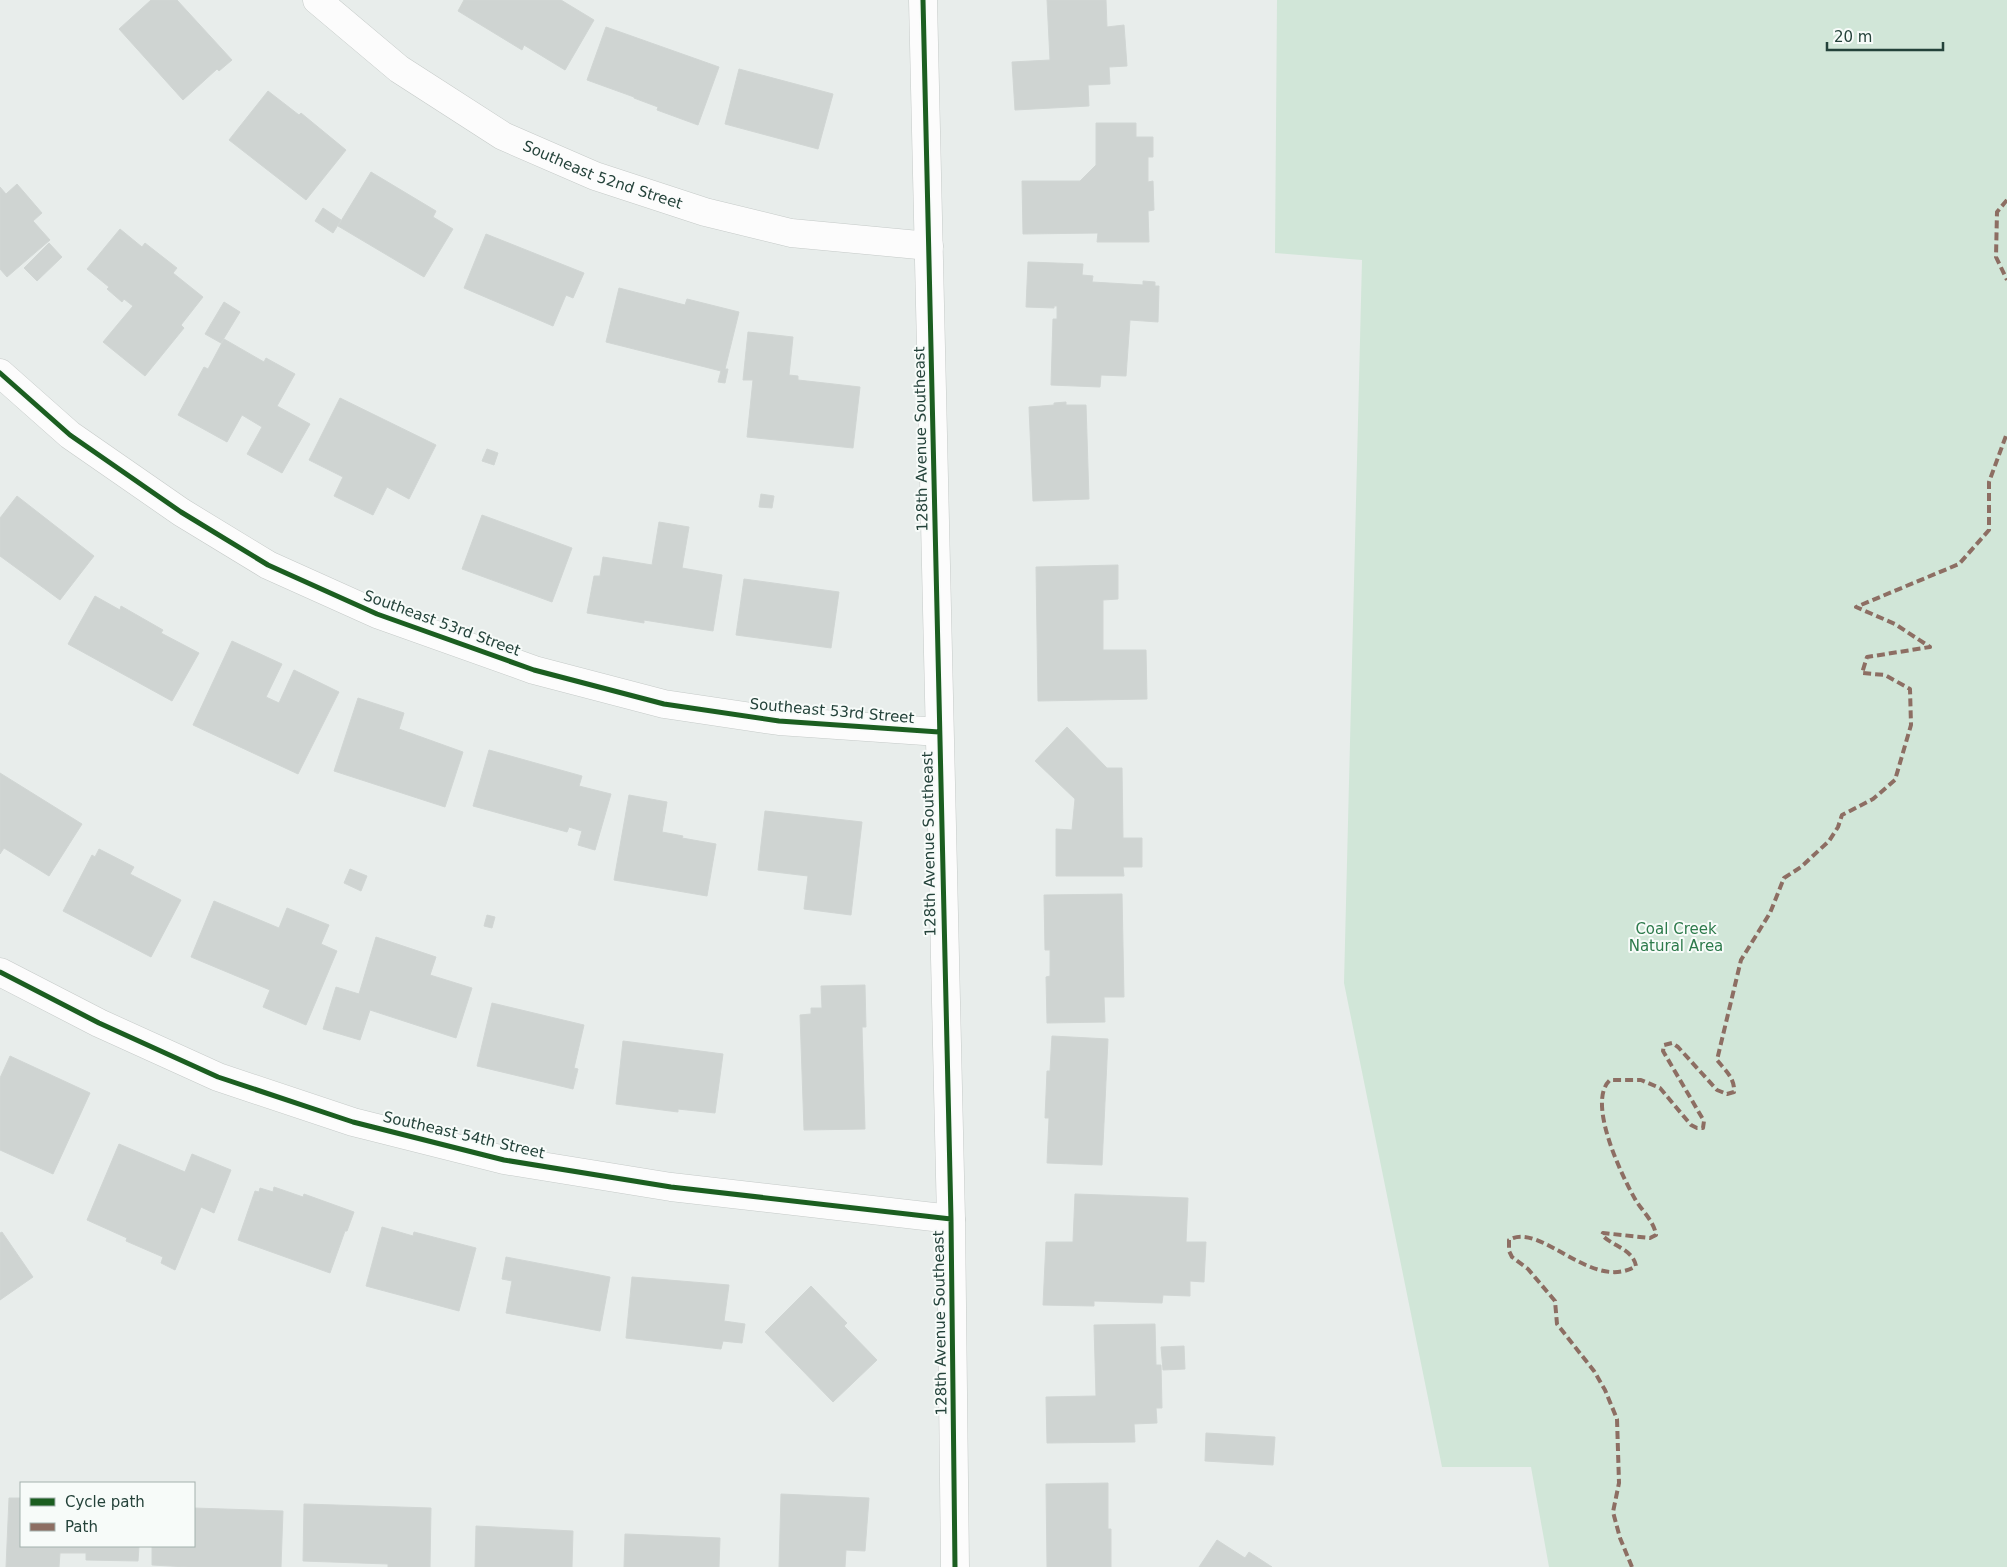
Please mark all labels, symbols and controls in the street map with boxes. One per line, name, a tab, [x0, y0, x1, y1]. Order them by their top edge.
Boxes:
scale bar	[1827, 20, 1943, 52]
text: 20 m	[1834, 28, 1872, 46]
street label: Southeast 52nd Street	[520, 137, 685, 213]
street label: 128th Avenue Southeast	[910, 346, 932, 532]
street label: Southeast 53rd Street	[361, 586, 523, 660]
street label: Southeast 53rd Street	[749, 695, 915, 727]
street label: 128th Avenue Southeast	[918, 751, 940, 937]
park label: Coal Creek Natural Area	[1629, 920, 1723, 955]
street label: Southeast 54th Street	[381, 1108, 547, 1162]
street label: 128th Avenue Southeast	[929, 1230, 951, 1416]
legend	[20, 1482, 195, 1547]
text: Cycle path	[65, 1493, 145, 1511]
text: Path	[65, 1518, 98, 1536]

